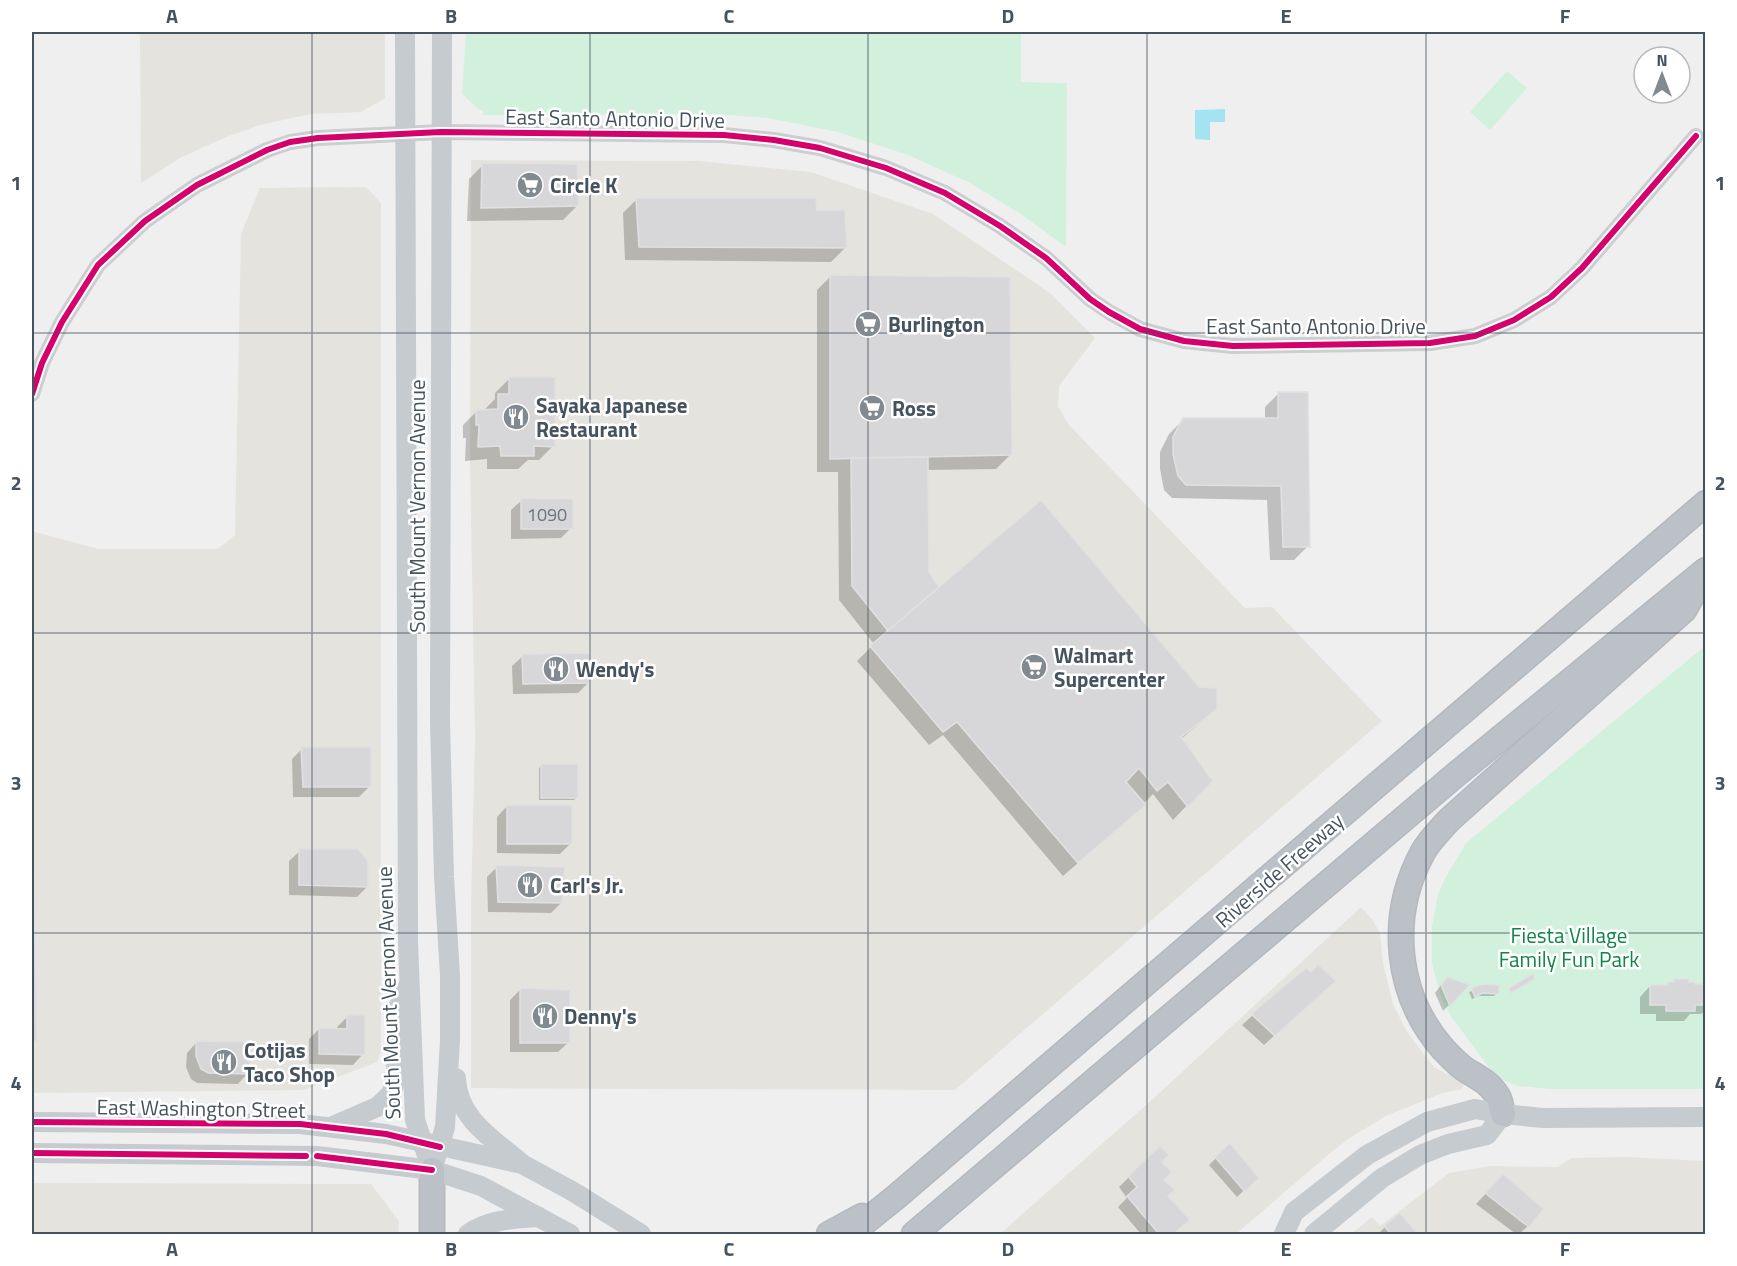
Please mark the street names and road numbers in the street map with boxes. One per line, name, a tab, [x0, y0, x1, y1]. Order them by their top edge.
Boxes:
street label: East Santo Antonio Drive	[505, 100, 725, 136]
street label: East Santo Antonio Drive	[1206, 310, 1426, 342]
street label: South Mount Vernon Avenue	[401, 379, 433, 633]
street label: Riverside Freeway	[1208, 805, 1350, 935]
street label: South Mount Vernon Avenue	[368, 866, 408, 1120]
street label: East Washington Street	[96, 1090, 306, 1126]

